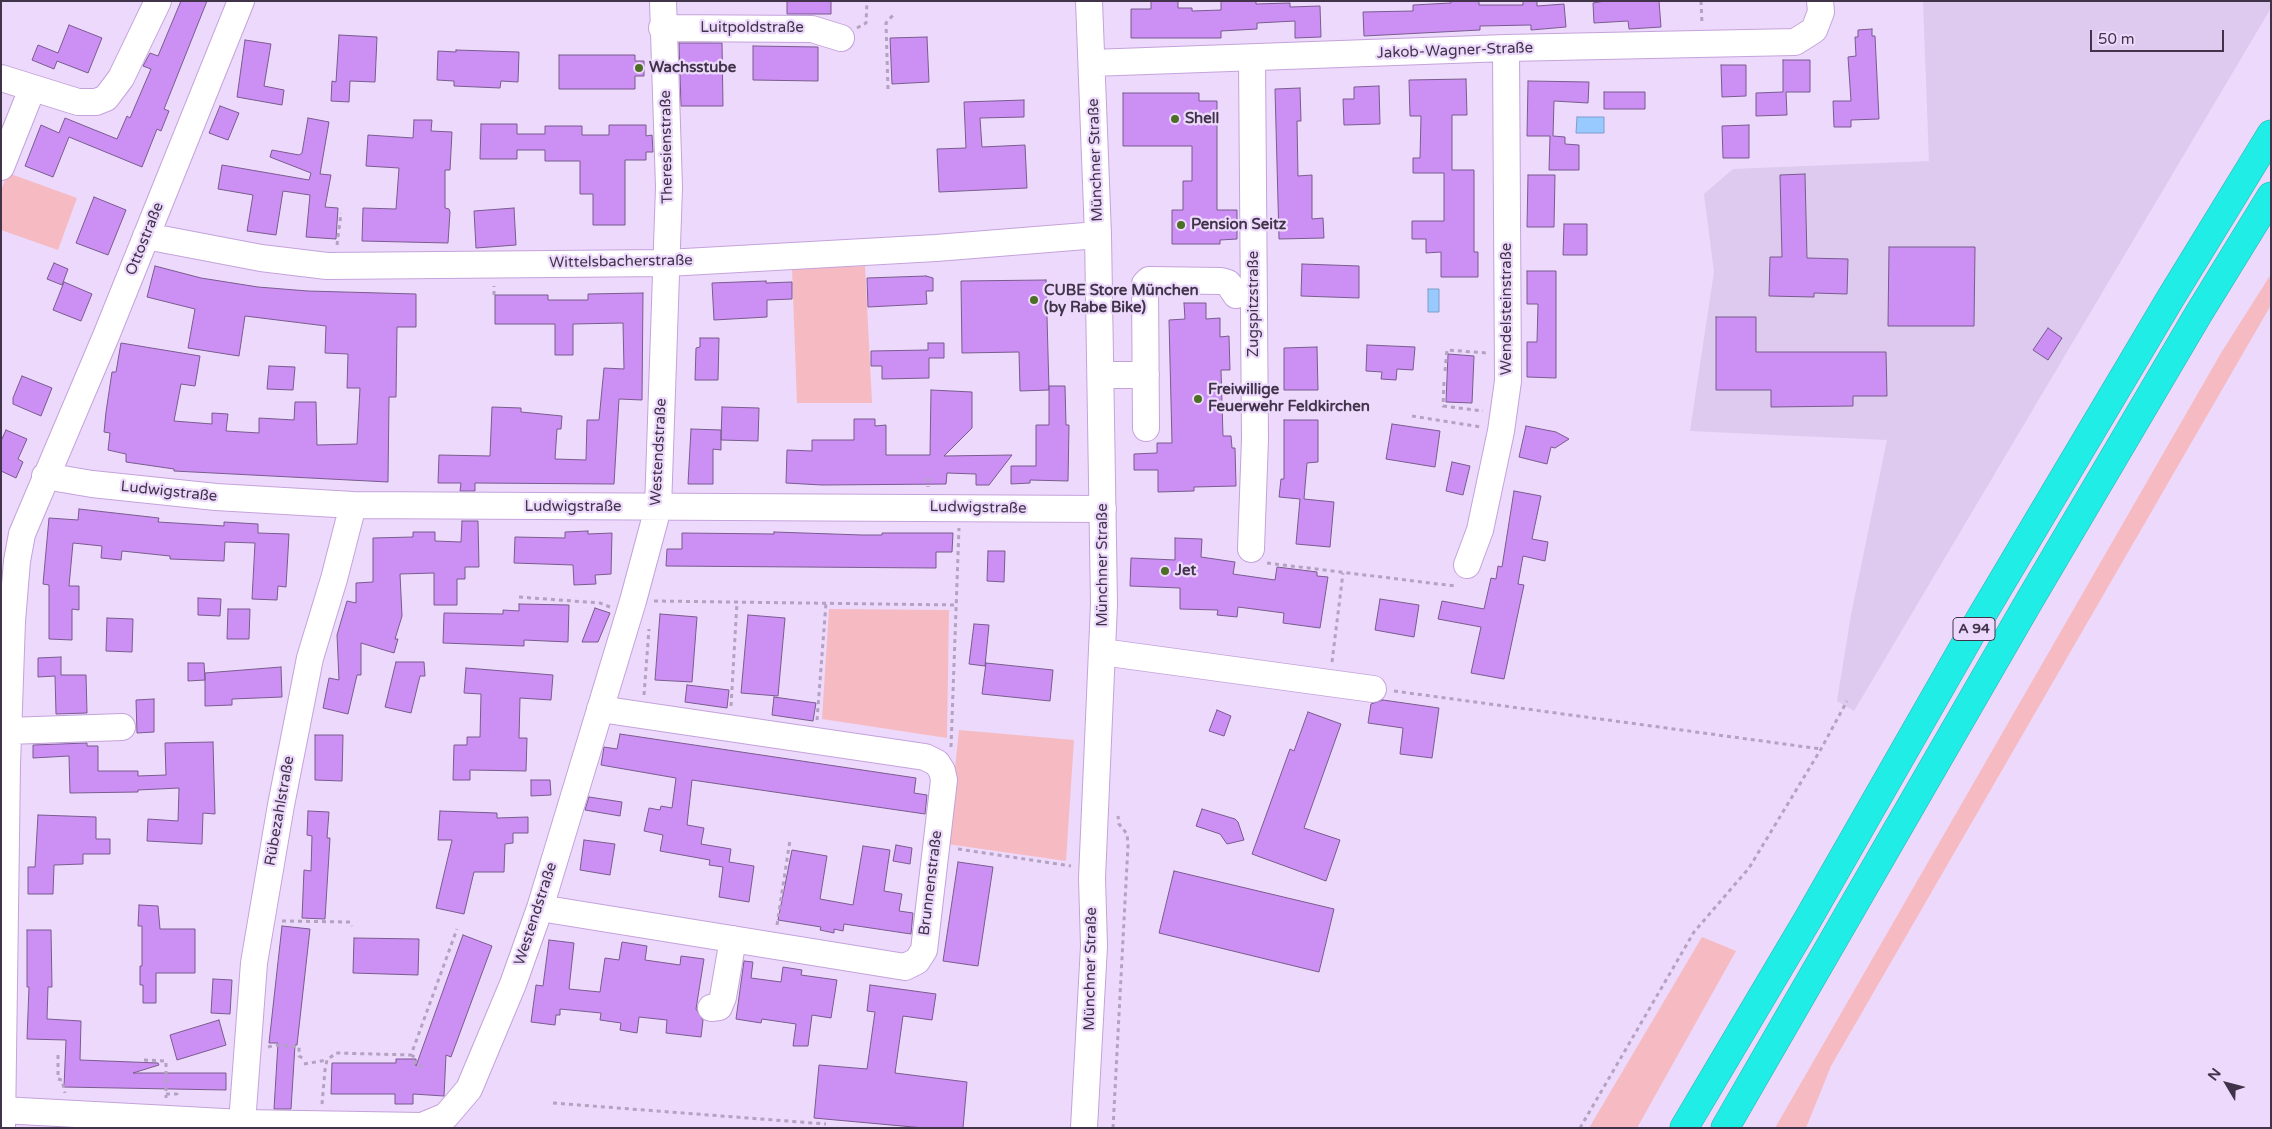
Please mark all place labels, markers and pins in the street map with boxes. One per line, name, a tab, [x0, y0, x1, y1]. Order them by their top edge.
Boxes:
place label: Wachsstube	[649, 59, 736, 77]
marker: Wachsstube	[633, 62, 645, 74]
place label: Shell	[1185, 110, 1219, 128]
marker: Shell	[1169, 113, 1181, 125]
place label: Pension Seitz	[1191, 216, 1286, 234]
marker: Pension Seitz	[1175, 219, 1187, 231]
place label: CUBE Store München (by Rabe Bike)	[1044, 282, 1199, 317]
marker: CUBE Store München (by Rabe Bike)	[1028, 294, 1040, 306]
place label: Freiwillige Feuerwehr Feldkirchen	[1208, 381, 1370, 416]
marker: Freiwillige Feuerwehr Feldkirchen	[1192, 393, 1204, 405]
place label: Jet	[1175, 562, 1196, 580]
marker: Jet	[1159, 565, 1171, 577]

